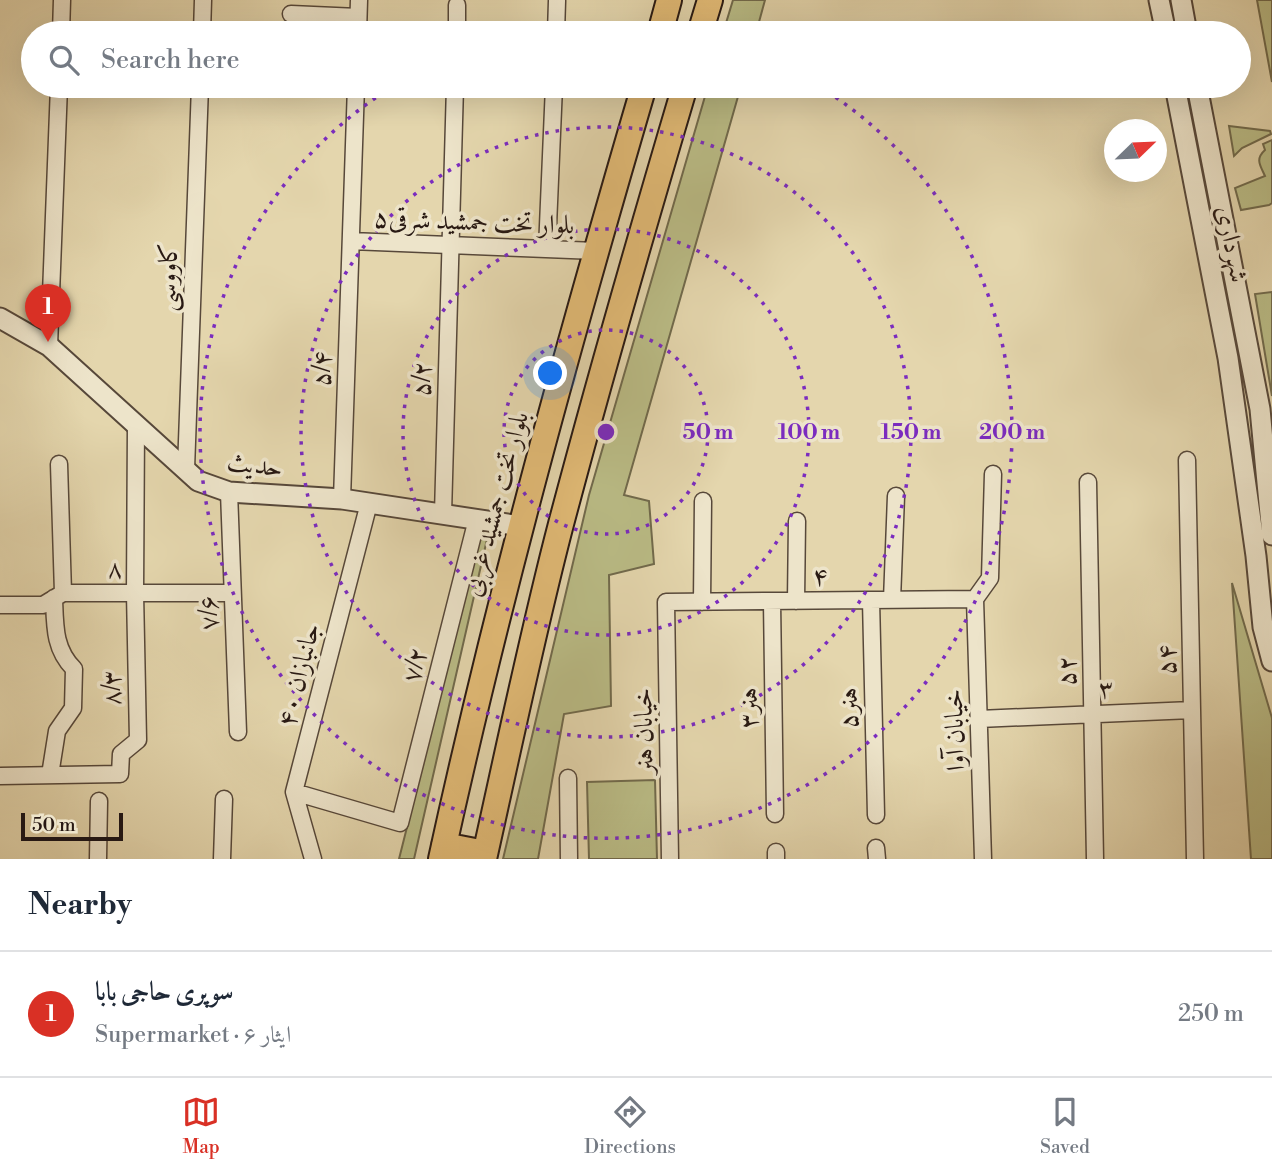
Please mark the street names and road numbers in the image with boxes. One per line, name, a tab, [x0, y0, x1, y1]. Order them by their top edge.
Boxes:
street label: بلوار تخت جمشید شرقی۵	[373, 203, 575, 241]
street label: شهرداری	[1209, 203, 1255, 285]
street label: کاووسی	[151, 242, 187, 312]
street label: ۵/۴	[305, 351, 339, 387]
street label: ۵/۲	[405, 361, 439, 397]
street label: بلوار تخت جمشید غربی	[456, 408, 538, 600]
street label: حدیث	[225, 446, 285, 484]
street label: ۸	[107, 553, 123, 585]
street label: ۴	[812, 560, 828, 592]
street label: ۷/۶	[192, 595, 226, 631]
street label: ۴۰ جانبازان	[271, 620, 327, 730]
street label: ۷/۲	[395, 644, 435, 686]
street label: ۵۴	[1151, 645, 1183, 675]
street label: ۵۲	[1051, 656, 1083, 686]
street label: ۸/۳	[96, 670, 128, 706]
street label: ۳	[1098, 673, 1114, 705]
street label: خیابان هنر	[627, 687, 661, 778]
street label: هنر۳	[733, 687, 765, 729]
street label: هنر۵	[833, 687, 865, 729]
street label: خیابان آوا	[938, 688, 972, 772]

